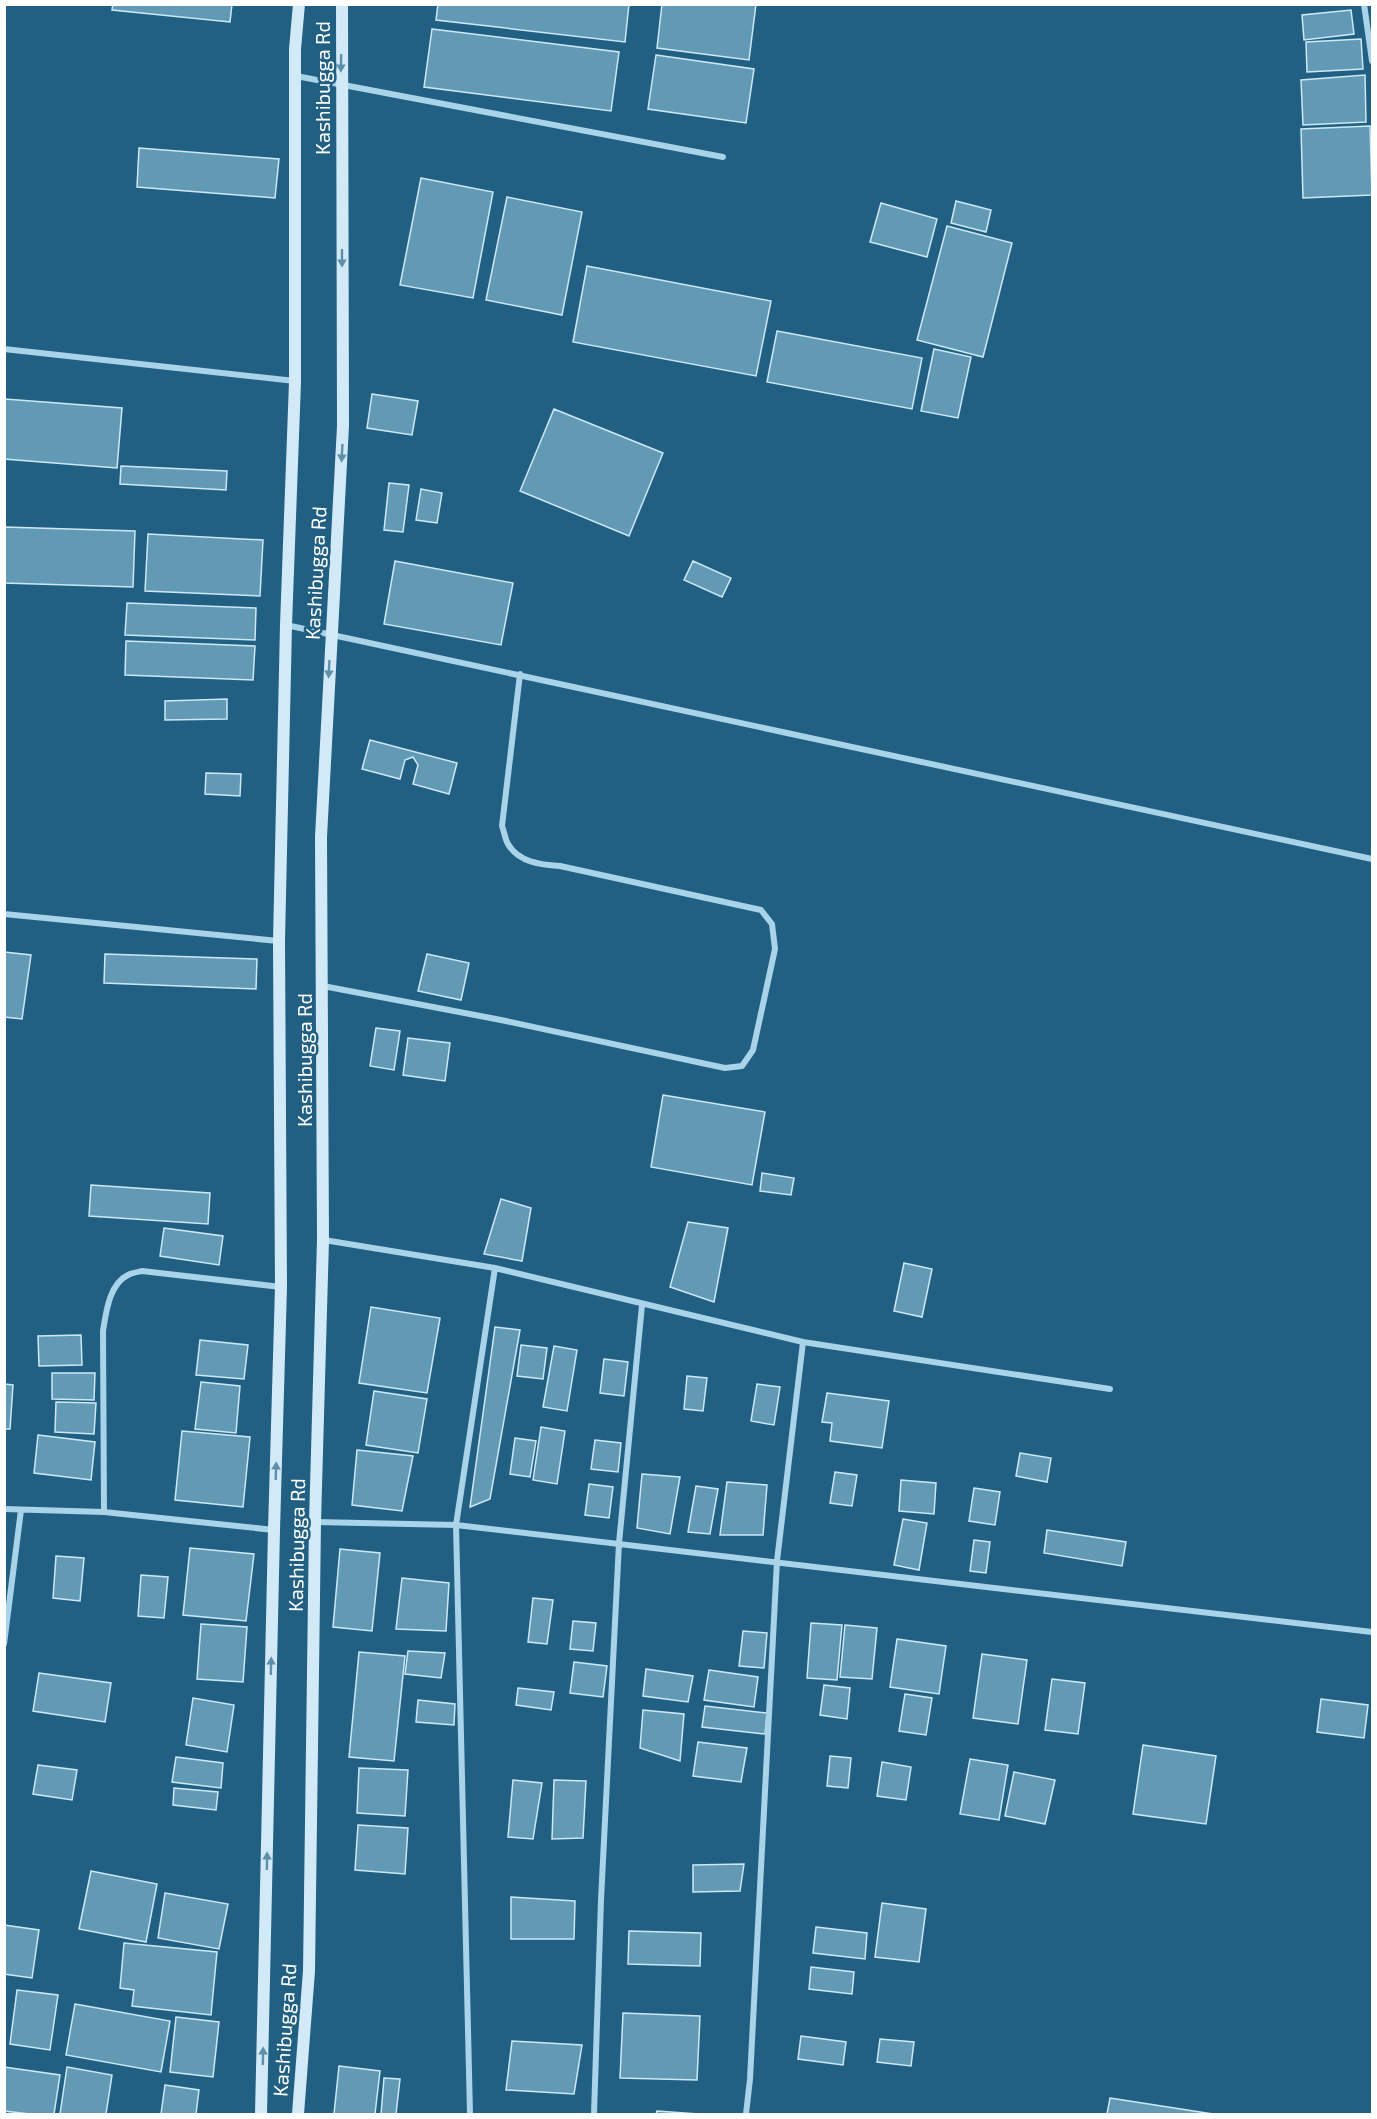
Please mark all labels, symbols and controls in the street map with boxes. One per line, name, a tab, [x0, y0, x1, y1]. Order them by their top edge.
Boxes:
street label: Kashibugga Rd	[310, 21, 334, 155]
one-way arrow	[337, 53, 346, 72]
one-way arrow	[337, 248, 347, 267]
one-way arrow	[337, 443, 346, 462]
street label: Kashibugga Rd	[300, 506, 330, 640]
one-way arrow	[325, 659, 334, 678]
street label: Kashibugga Rd	[292, 993, 316, 1127]
one-way arrow	[271, 1462, 280, 1481]
street label: Kashibugga Rd	[283, 1478, 309, 1612]
one-way arrow	[266, 1657, 276, 1676]
one-way arrow	[262, 1852, 272, 1871]
street label: Kashibugga Rd	[267, 1962, 301, 2098]
one-way arrow	[258, 2047, 267, 2066]

